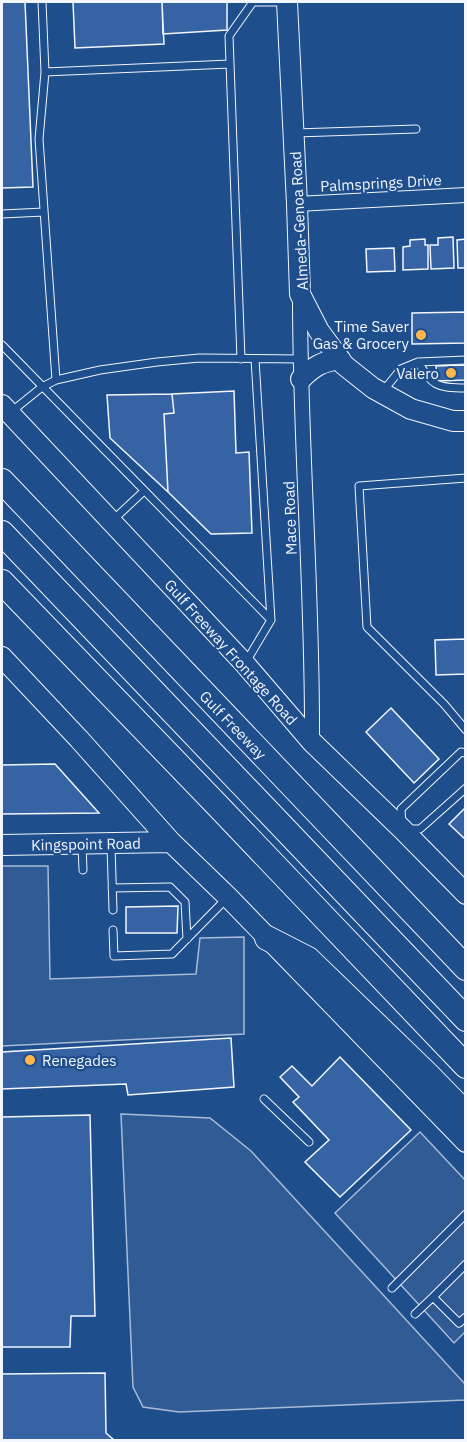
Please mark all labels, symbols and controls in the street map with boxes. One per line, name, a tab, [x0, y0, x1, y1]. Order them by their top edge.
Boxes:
street label: Almeda-Genoa Road	[286, 151, 312, 291]
street label: Palmsprings Drive	[320, 170, 442, 196]
place label: Time Saver Gas & Grocery	[313, 317, 410, 353]
marker: Time Saver Gas & Grocery	[414, 328, 428, 342]
place label: Valero	[396, 364, 439, 383]
marker: Valero	[444, 366, 458, 380]
street label: Mace Road	[279, 481, 301, 555]
street label: Gulf Freeway Frontage Road	[161, 576, 301, 728]
street label: Gulf Freeway	[196, 687, 270, 763]
street label: Kingspoint Road	[31, 834, 141, 854]
place label: Renegades	[42, 1051, 117, 1070]
marker: Renegades	[23, 1053, 37, 1067]

